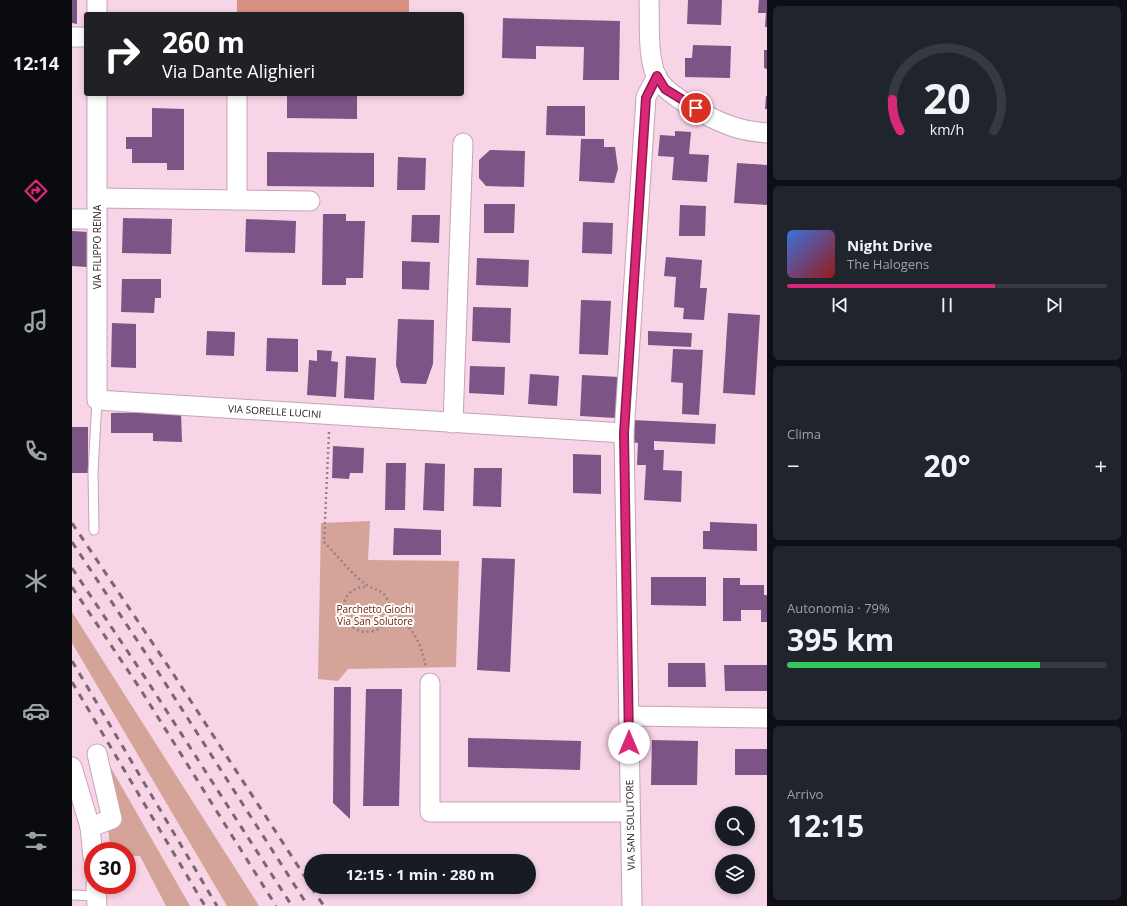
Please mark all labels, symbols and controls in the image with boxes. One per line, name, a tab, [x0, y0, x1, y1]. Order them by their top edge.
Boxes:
text: 260 m	[162, 23, 245, 61]
icon: right	[96, 28, 148, 80]
text: 12:14	[13, 51, 59, 75]
text: Via Dante Alighieri	[162, 59, 315, 83]
text: 20	[923, 70, 971, 126]
pin	[679, 91, 713, 125]
icon: arrive	[685, 97, 707, 119]
text: km/h	[930, 120, 964, 139]
icon: directions	[22, 177, 50, 205]
street label: VIA FILIPPO REINA	[90, 204, 104, 289]
text: Night Drive	[847, 235, 932, 255]
text: The Halogens	[847, 255, 929, 273]
icon: previous	[829, 294, 851, 316]
icon: pause	[936, 294, 958, 316]
icon: next	[1043, 294, 1065, 316]
icon: music	[22, 307, 50, 335]
street label: VIA SORELLE LUCINI	[228, 401, 322, 421]
text: Clima	[787, 425, 821, 443]
icon: phone	[22, 437, 50, 465]
text: 20°	[923, 445, 971, 486]
text: −	[787, 450, 800, 480]
text: +	[1094, 450, 1107, 480]
icon: climate	[22, 567, 50, 595]
text: Autonomia · 79%	[787, 599, 890, 617]
park label: Parchetto Giochi Via San Solutore	[336, 602, 414, 628]
text: 395 km	[787, 619, 894, 660]
icon: car	[22, 697, 50, 725]
position arrow	[608, 722, 650, 764]
street label: VIA SAN SOLUTORE	[622, 780, 638, 870]
text: Arrivo	[787, 785, 823, 803]
text: 12:15	[787, 805, 864, 846]
map controls	[715, 806, 755, 894]
button: search	[715, 806, 755, 846]
icon: filters	[22, 827, 50, 855]
speed limit sign: 30	[84, 842, 136, 894]
button: layers	[715, 854, 755, 894]
text: 12:15 · 1 min · 280 m	[346, 864, 494, 884]

